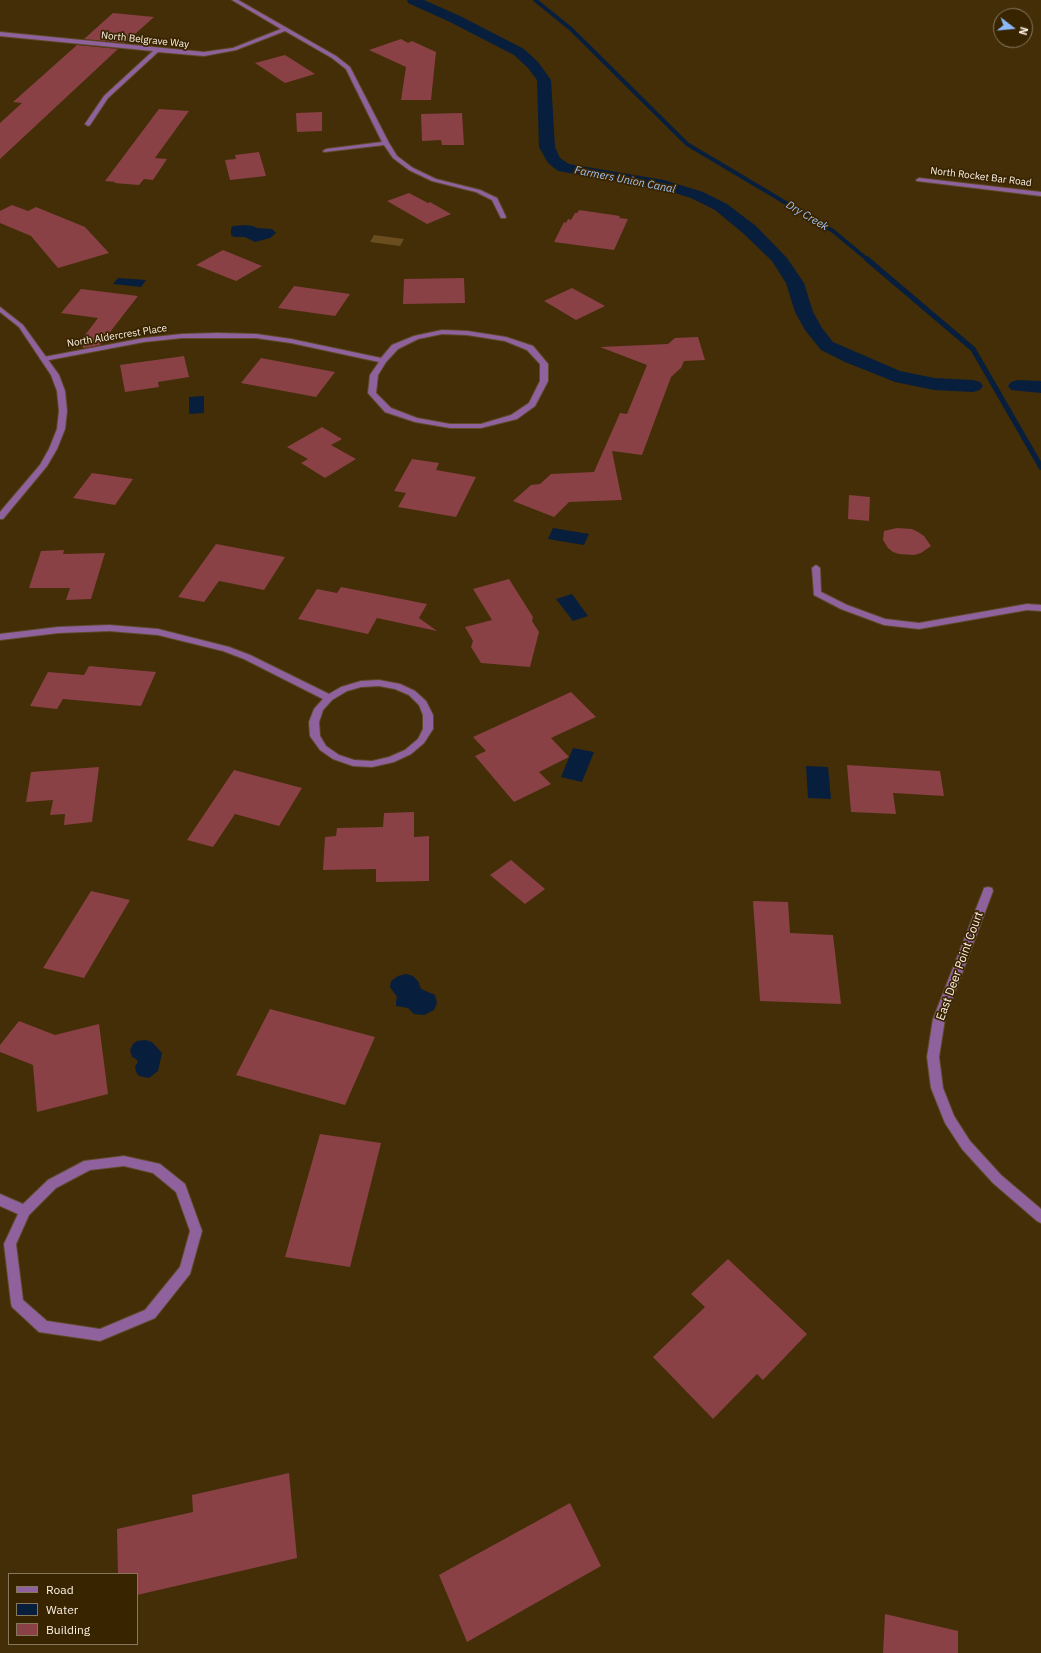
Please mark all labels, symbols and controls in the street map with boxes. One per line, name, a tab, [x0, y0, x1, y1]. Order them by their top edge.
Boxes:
north arrow	[993, 8, 1033, 48]
text: N	[1016, 25, 1031, 37]
street label: North Belgrave Way	[100, 29, 190, 51]
water label: Farmers Union Canal	[573, 164, 677, 196]
street label: North Rocket Bar Road	[930, 165, 1032, 189]
water label: Dry Creek	[784, 198, 830, 234]
street label: North Aldercrest Place	[66, 322, 168, 350]
street label: East Deer Point Court	[934, 910, 986, 1022]
legend	[8, 1573, 138, 1645]
text: Road	[46, 1582, 74, 1597]
text: Water	[46, 1602, 78, 1617]
text: Building	[46, 1622, 90, 1637]

